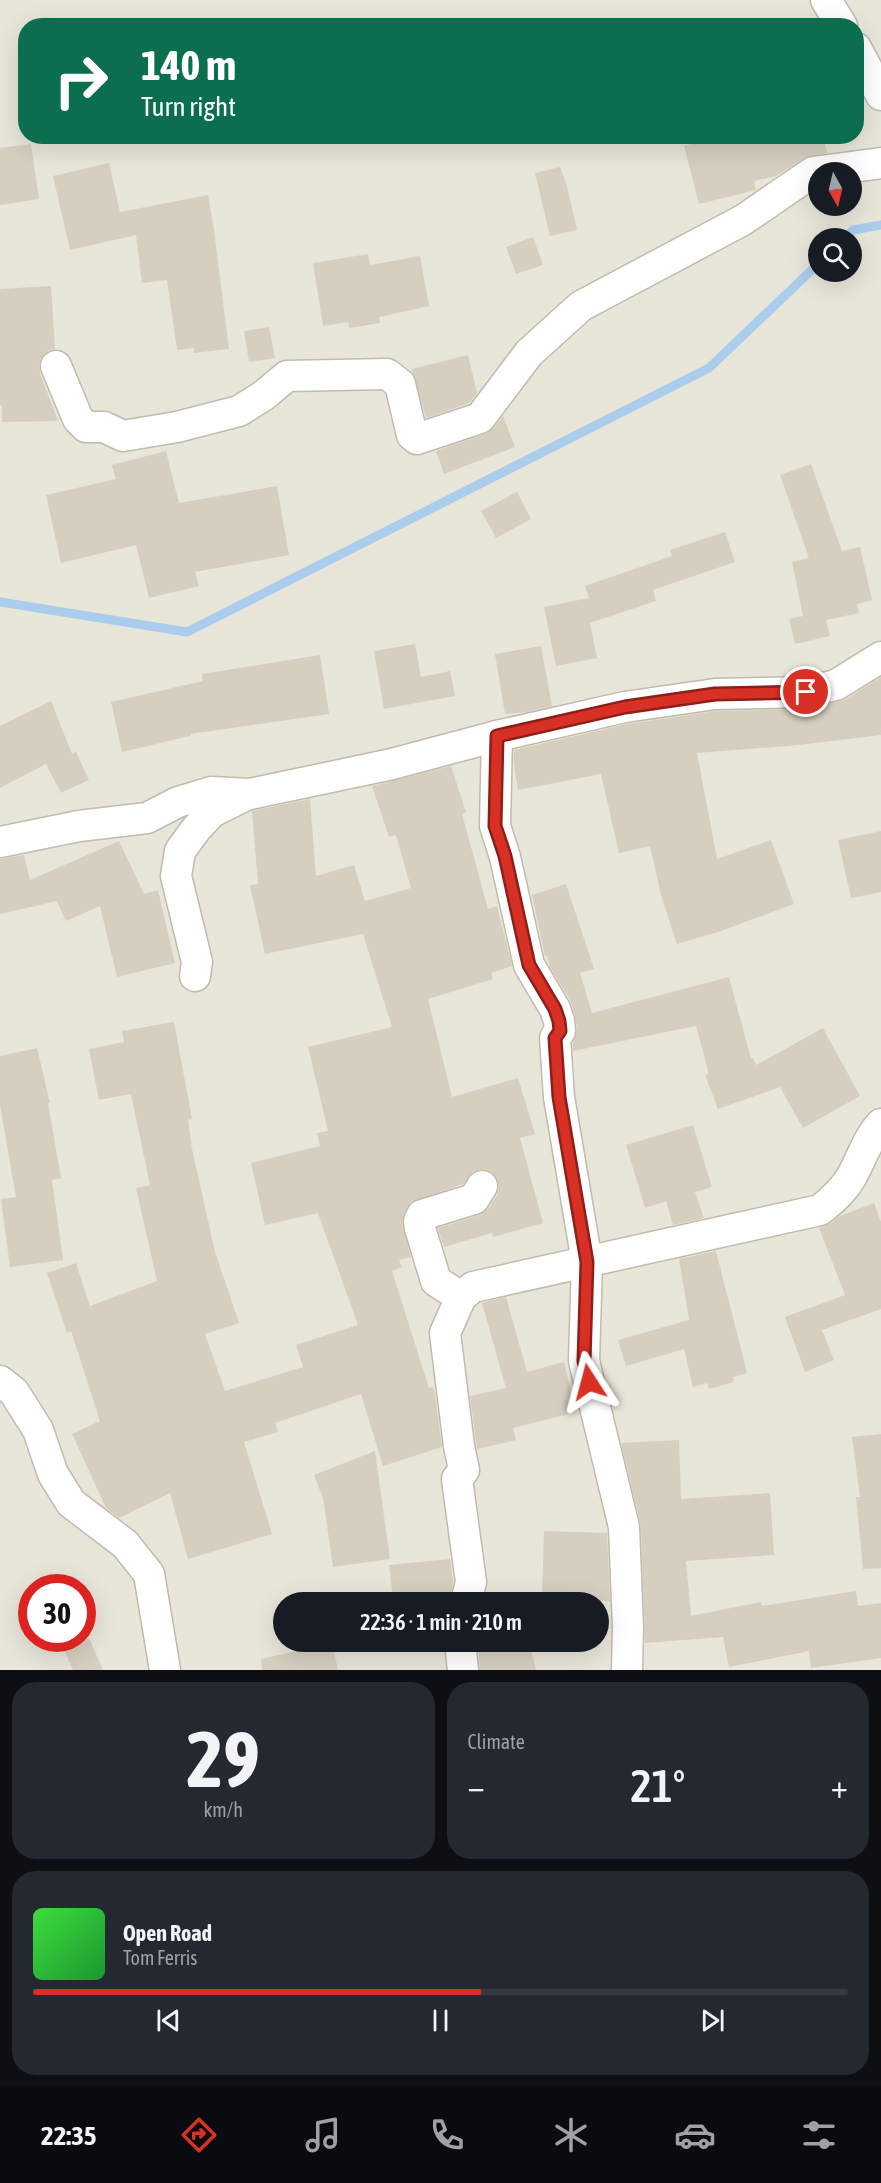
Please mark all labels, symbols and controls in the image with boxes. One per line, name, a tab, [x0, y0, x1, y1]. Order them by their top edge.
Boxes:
text: 140 m	[141, 41, 236, 89]
icon: right	[42, 42, 120, 120]
text: Turn right	[141, 91, 236, 122]
north arrow	[808, 162, 862, 216]
map controls	[808, 162, 862, 282]
button: search	[808, 228, 862, 282]
pin	[780, 666, 831, 717]
icon: arrive	[789, 675, 822, 708]
position arrow	[557, 1350, 621, 1414]
speed limit sign: 30	[18, 1574, 96, 1652]
text: 22:36 · 1 min · 210 m	[360, 1609, 522, 1635]
text: 29	[187, 1714, 260, 1804]
text: Climate	[468, 1730, 525, 1753]
text: 21°	[630, 1760, 685, 1812]
text: −	[468, 1767, 485, 1805]
text: +	[831, 1767, 848, 1805]
text: km/h	[203, 1798, 243, 1821]
text: Open Road	[123, 1920, 212, 1946]
text: Tom Ferris	[123, 1946, 197, 1969]
icon: previous	[152, 2004, 185, 2037]
icon: pause	[424, 2004, 457, 2037]
icon: next	[696, 2004, 729, 2037]
icon: directions	[178, 2114, 220, 2156]
icon: music	[302, 2114, 344, 2156]
icon: phone	[426, 2114, 468, 2156]
icon: climate	[550, 2114, 592, 2156]
icon: car	[674, 2114, 716, 2156]
icon: filters	[798, 2114, 840, 2156]
text: 22:35	[41, 2120, 97, 2151]

